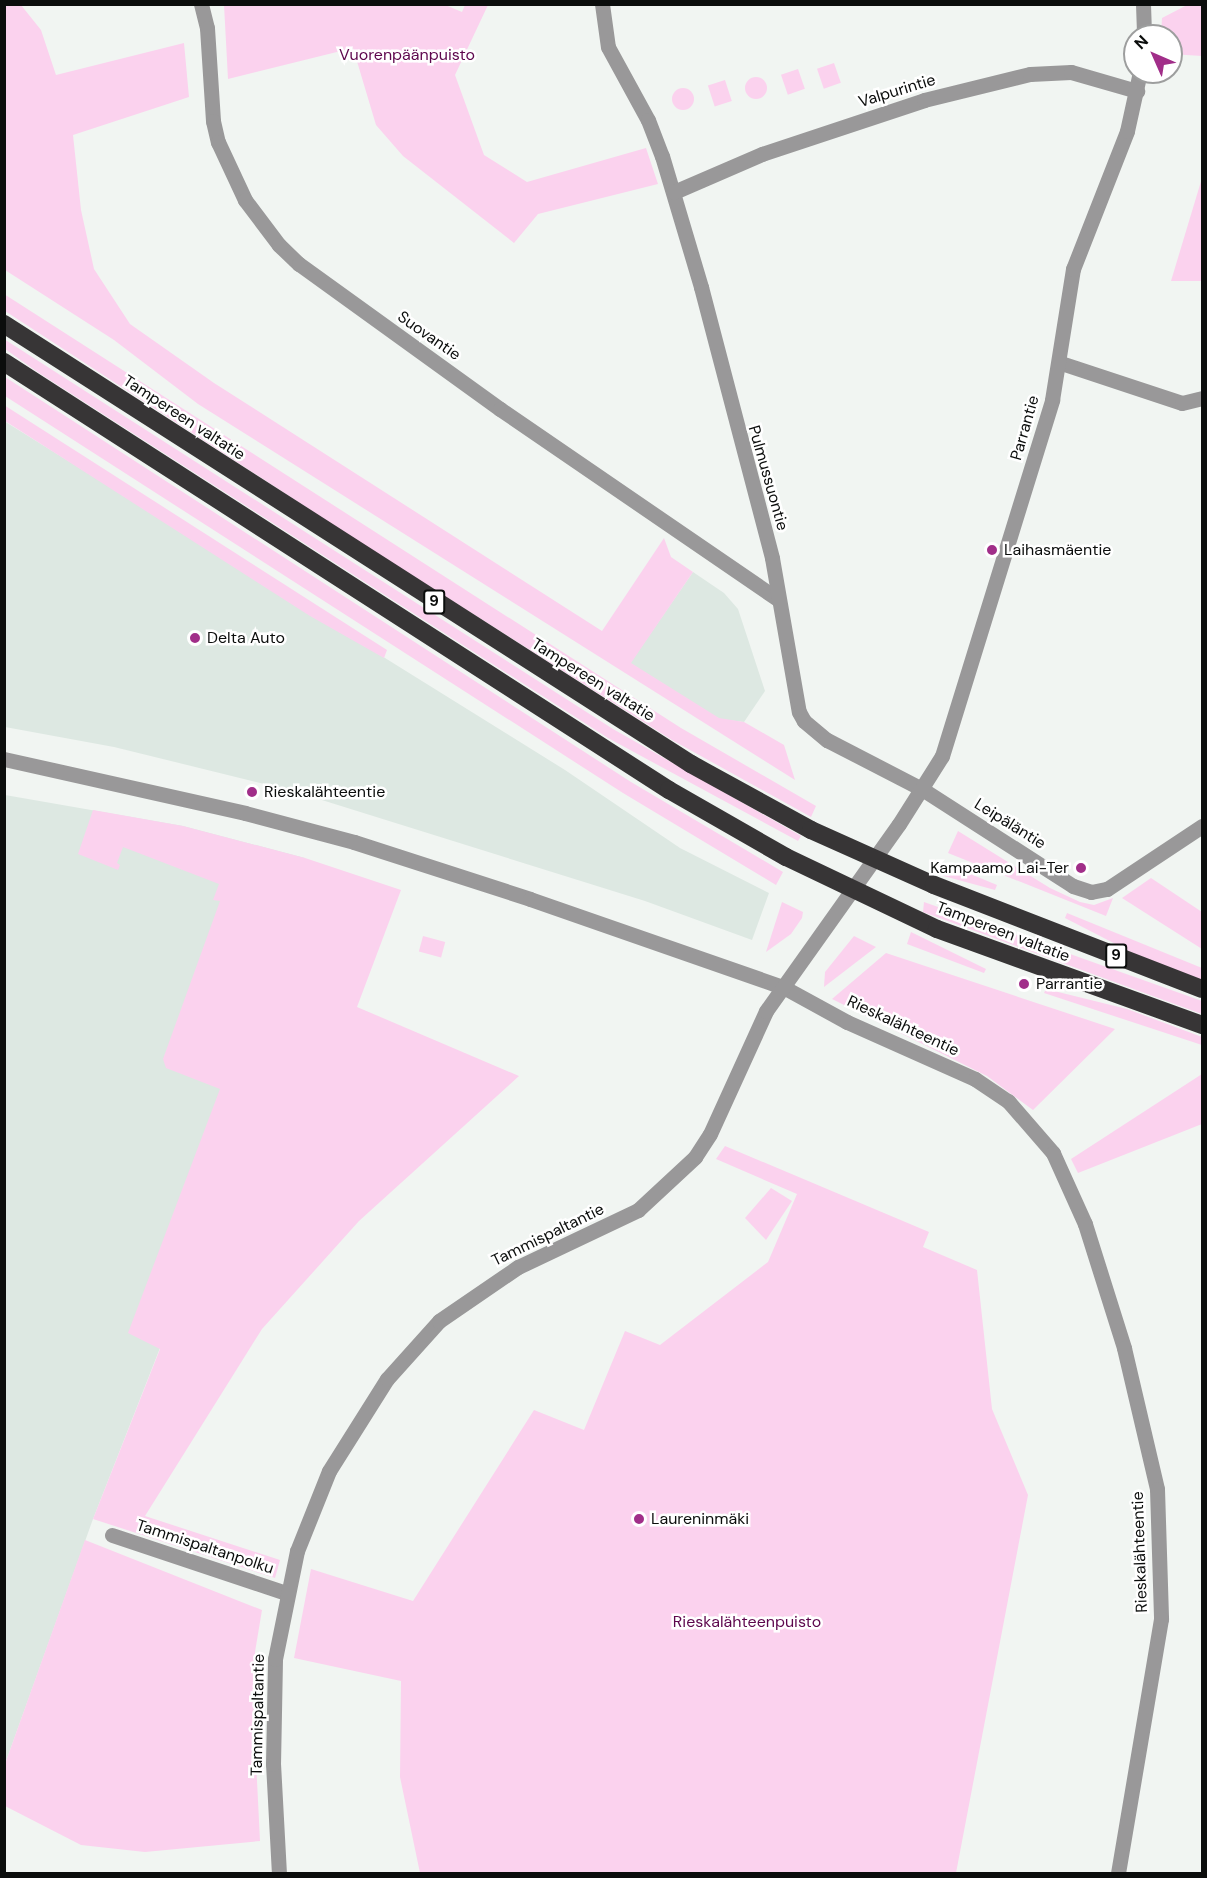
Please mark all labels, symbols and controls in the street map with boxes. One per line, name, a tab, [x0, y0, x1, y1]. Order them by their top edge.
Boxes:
north arrow	[1123, 24, 1183, 84]
text: N	[1130, 31, 1153, 54]
park label: Vuorenpäänpuisto	[339, 45, 475, 65]
street label: Valpurintie	[856, 70, 938, 112]
street label: Suovantie	[394, 307, 464, 365]
street label: Tampereen valtatie	[120, 371, 248, 465]
street label: Parrantie	[1007, 393, 1043, 463]
street label: Pulmussuontie	[744, 423, 792, 533]
place label: Laihasmäentie	[1004, 540, 1111, 560]
marker: Laihasmäentie	[985, 543, 999, 557]
road number: 9	[422, 590, 446, 614]
place label: Delta Auto	[207, 628, 285, 648]
marker: Delta Auto	[188, 631, 202, 645]
street label: Tampereen valtatie	[528, 634, 658, 726]
place label: Rieskalähteentie	[264, 782, 385, 802]
marker: Rieskalähteentie	[245, 785, 259, 799]
street label: Leipäläntie	[971, 795, 1049, 853]
place label: Kampaamo Lai-Ter	[930, 858, 1069, 878]
marker: Kampaamo Lai-Ter	[1074, 861, 1088, 875]
street label: Tampereen valtatie	[934, 898, 1072, 966]
road number: 9	[1104, 944, 1128, 968]
place label: Parrantie	[1036, 974, 1103, 994]
marker: Parrantie	[1017, 977, 1031, 991]
street label: Rieskalähteentie	[844, 992, 962, 1060]
street label: Tammispaltantie	[489, 1200, 607, 1270]
street label: Rieskalähteentie	[1128, 1491, 1152, 1613]
place label: Laureninmäki	[651, 1509, 749, 1529]
marker: Laureninmäki	[632, 1512, 646, 1526]
street label: Tammispaltanpolku	[134, 1516, 276, 1578]
park label: Rieskalähteenpuisto	[673, 1612, 821, 1632]
street label: Tammispaltantie	[247, 1654, 269, 1776]

